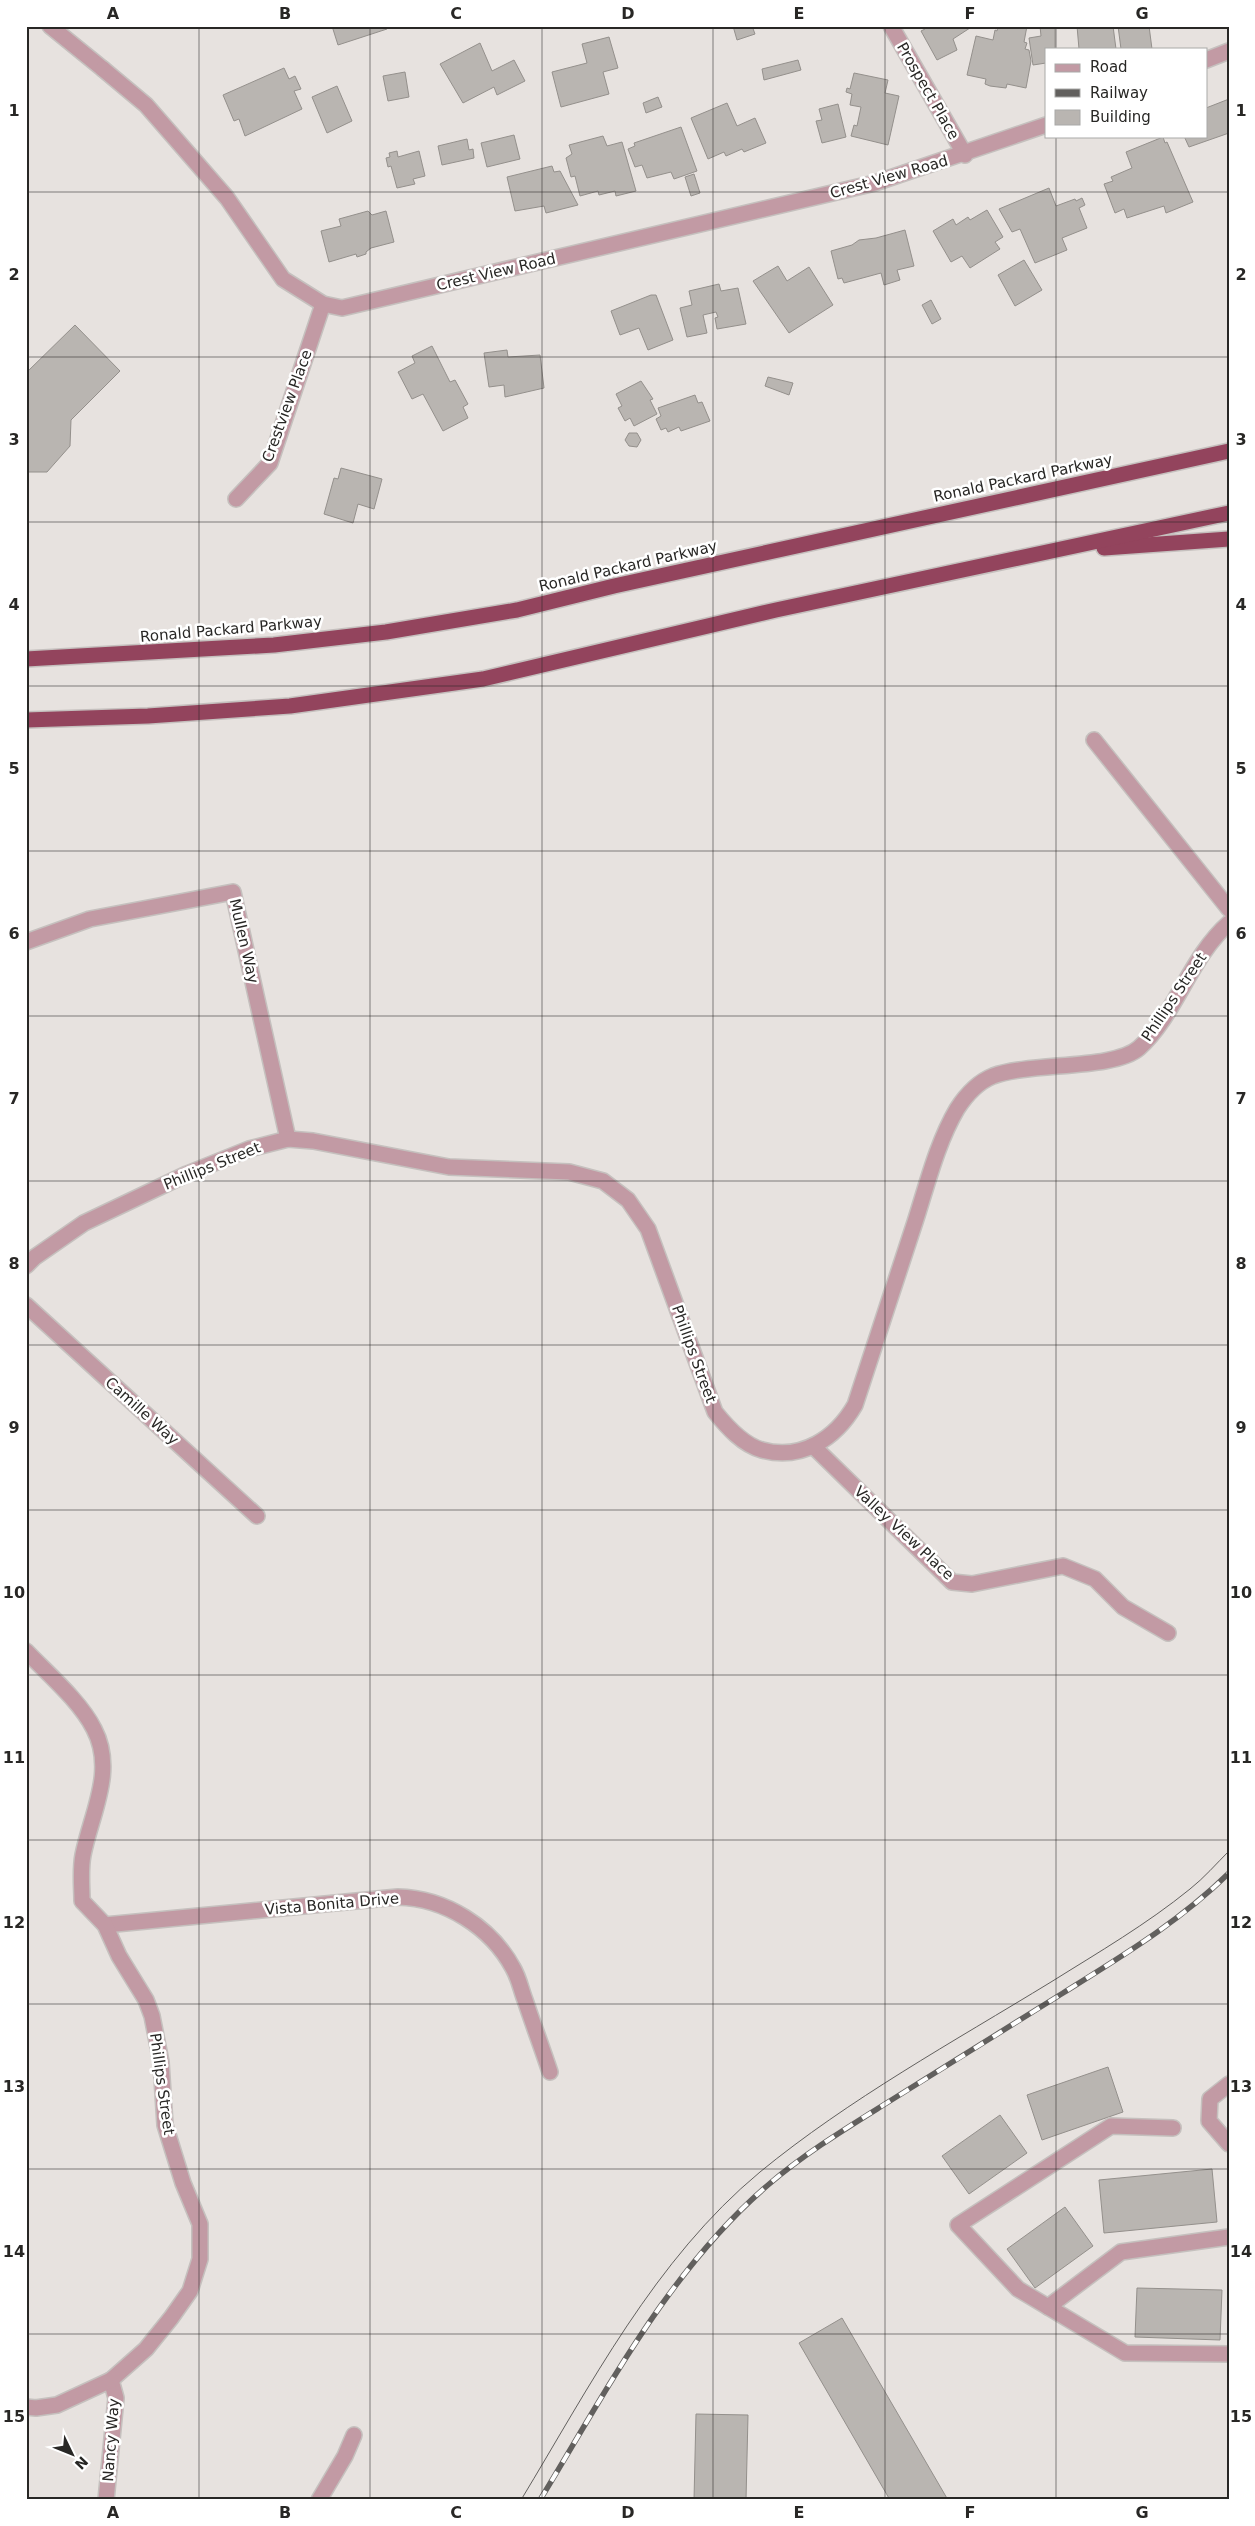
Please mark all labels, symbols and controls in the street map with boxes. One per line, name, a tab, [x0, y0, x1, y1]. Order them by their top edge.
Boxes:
text: A	[107, 4, 120, 23]
text: B	[279, 4, 291, 23]
text: C	[450, 4, 462, 23]
text: D	[621, 4, 635, 23]
text: E	[794, 4, 804, 23]
text: F	[965, 4, 975, 23]
text: G	[1135, 4, 1149, 23]
street label: Prospect Place	[893, 39, 963, 143]
legend	[1045, 48, 1208, 138]
text: Road	[1090, 58, 1128, 76]
text: Railway	[1090, 84, 1148, 102]
text: 1	[8, 101, 20, 120]
text: 1	[1235, 101, 1247, 120]
text: Building	[1090, 108, 1151, 126]
street label: Crest View Road	[828, 152, 950, 202]
street label: Crest View Road	[435, 250, 557, 294]
text: 2	[8, 265, 20, 284]
text: 2	[1235, 265, 1247, 284]
street label: Crestview Place	[258, 347, 316, 465]
text: 3	[8, 430, 20, 449]
text: 3	[1235, 430, 1247, 449]
street label: Ronald Packard Parkway	[932, 450, 1114, 506]
street label: Ronald Packard Parkway	[537, 537, 719, 595]
text: 4	[8, 595, 20, 614]
text: 4	[1235, 595, 1247, 614]
street label: Ronald Packard Parkway	[139, 612, 323, 646]
text: 5	[8, 759, 20, 778]
text: 5	[1235, 759, 1247, 778]
street label: Mullen Way	[226, 897, 262, 985]
text: 6	[8, 924, 20, 943]
text: 6	[1235, 924, 1247, 943]
street label: Phillips Street	[1138, 949, 1210, 1045]
text: 7	[8, 1089, 20, 1108]
text: 7	[1235, 1089, 1247, 1108]
street label: Phillips Street	[161, 1138, 263, 1194]
text: 8	[8, 1254, 20, 1273]
text: 8	[1235, 1254, 1247, 1273]
street label: Phillips Street	[668, 1303, 720, 1406]
street label: Camille Way	[102, 1373, 183, 1449]
text: 9	[8, 1418, 20, 1437]
text: 9	[1235, 1418, 1247, 1437]
street label: Valley View Place	[850, 1482, 958, 1584]
text: 10	[3, 1583, 25, 1602]
text: 10	[1230, 1583, 1252, 1602]
text: 11	[3, 1748, 25, 1767]
text: 11	[1230, 1748, 1252, 1767]
street label: Vista Bonita Drive	[264, 1889, 400, 1919]
text: 12	[3, 1913, 25, 1932]
text: 12	[1230, 1913, 1252, 1932]
street label: Phillips Street	[146, 2032, 178, 2136]
text: 13	[3, 2077, 25, 2096]
text: 13	[1230, 2077, 1252, 2096]
text: 14	[3, 2242, 25, 2261]
text: 14	[1230, 2242, 1252, 2261]
street label: Nancy Way	[99, 2397, 123, 2482]
text: 15	[3, 2407, 25, 2426]
text: 15	[1230, 2407, 1252, 2426]
north arrow	[48, 2428, 98, 2478]
text: N	[72, 2453, 91, 2473]
text: A	[107, 2503, 120, 2522]
text: B	[279, 2503, 291, 2522]
text: C	[450, 2503, 462, 2522]
text: D	[621, 2503, 635, 2522]
text: E	[794, 2503, 804, 2522]
text: F	[965, 2503, 975, 2522]
text: G	[1135, 2503, 1149, 2522]

